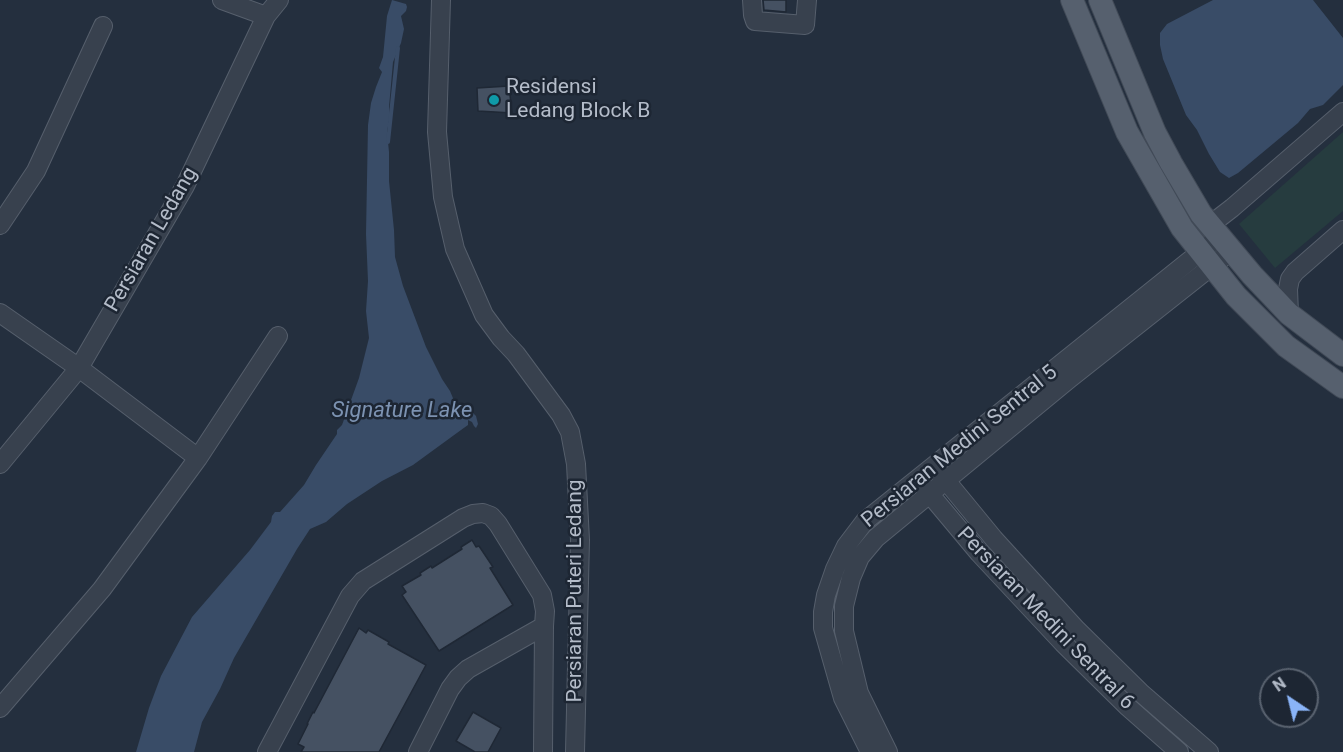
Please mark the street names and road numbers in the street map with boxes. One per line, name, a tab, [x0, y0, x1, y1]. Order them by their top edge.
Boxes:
street label: Persiaran Ledang	[100, 163, 204, 317]
street label: Persiaran Medini Sentral 5	[857, 360, 1063, 534]
street label: Persiaran Puteri Ledang	[563, 479, 589, 703]
street label: Persiaran Medini Sentral 6	[951, 522, 1139, 716]

